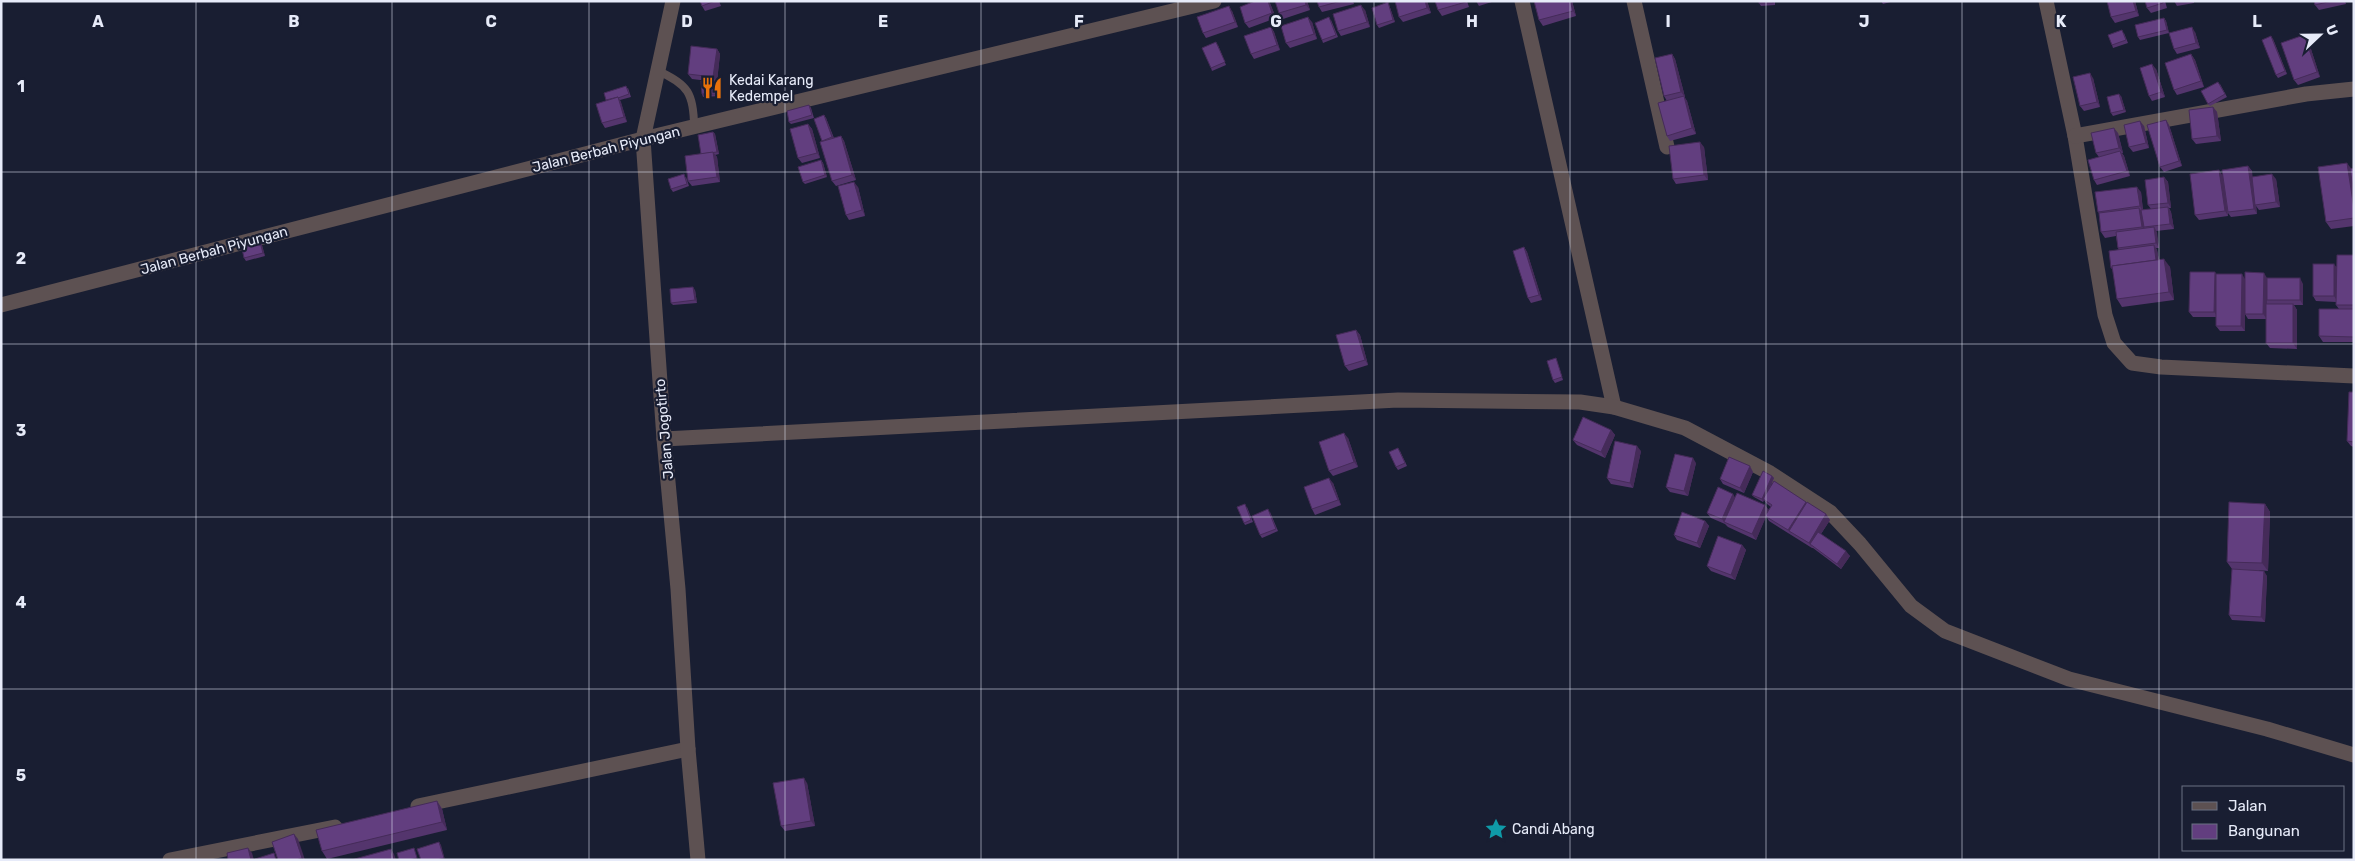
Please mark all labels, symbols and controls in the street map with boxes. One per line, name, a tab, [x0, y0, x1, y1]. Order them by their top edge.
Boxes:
north arrow	[2295, 10, 2345, 60]
text: A	[92, 12, 104, 31]
text: B	[288, 12, 300, 31]
text: C	[485, 12, 497, 31]
text: D	[681, 12, 693, 31]
text: E	[878, 12, 888, 31]
text: F	[1074, 12, 1084, 31]
text: G	[1270, 12, 1282, 31]
text: H	[1466, 12, 1478, 31]
text: I	[1665, 12, 1671, 31]
text: J	[1859, 12, 1869, 31]
text: K	[2056, 12, 2067, 31]
text: L	[2252, 12, 2262, 31]
text: U	[2322, 22, 2341, 38]
place label: Kedai Karang Kedempel	[729, 72, 814, 105]
restaurant icon: Kedai Karang Kedempel	[699, 75, 725, 101]
text: 1	[17, 77, 25, 96]
street label: Jalan Berbah Piyungan	[530, 123, 682, 176]
street label: Jalan Berbah Piyungan	[139, 223, 290, 278]
text: 2	[16, 249, 26, 268]
street label: Jalan Jogotirto	[652, 378, 677, 480]
text: 3	[16, 421, 26, 440]
text: 4	[16, 593, 27, 612]
text: 5	[16, 766, 26, 785]
legend	[2182, 786, 2345, 851]
text: Jalan	[2228, 797, 2267, 815]
place icon: Candi Abang	[1483, 816, 1509, 842]
place label: Candi Abang	[1512, 821, 1595, 838]
text: Bangunan	[2228, 822, 2300, 840]

